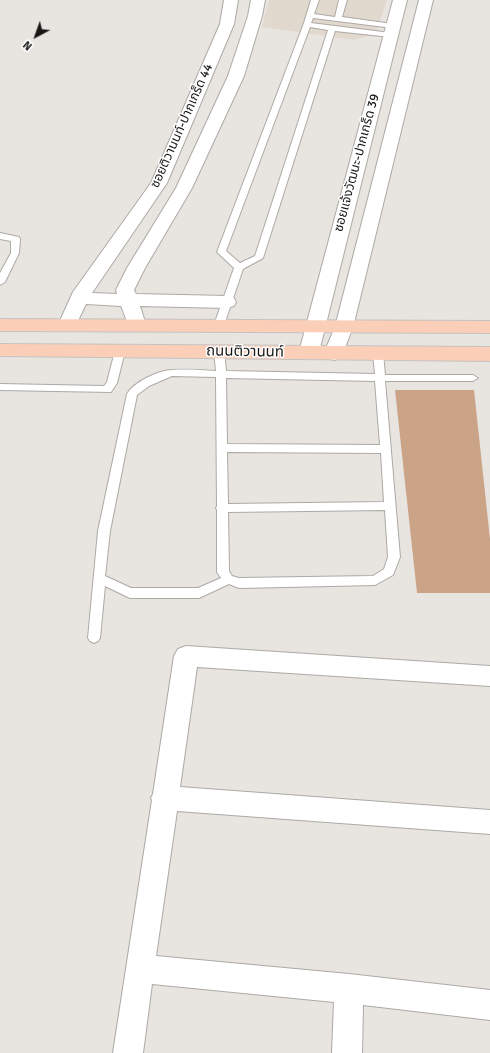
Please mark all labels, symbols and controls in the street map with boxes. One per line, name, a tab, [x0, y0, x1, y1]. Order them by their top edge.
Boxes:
north arrow	[16, 16, 56, 56]
text: N	[21, 38, 35, 53]
street label: ซอยติวานนท์-ปากเกร็ด 44	[148, 61, 216, 191]
street label: ซอยแจ้งวัฒนะ-ปากเกร็ด 39	[331, 92, 383, 234]
street label: ถนนติวานนท์	[206, 342, 284, 362]

